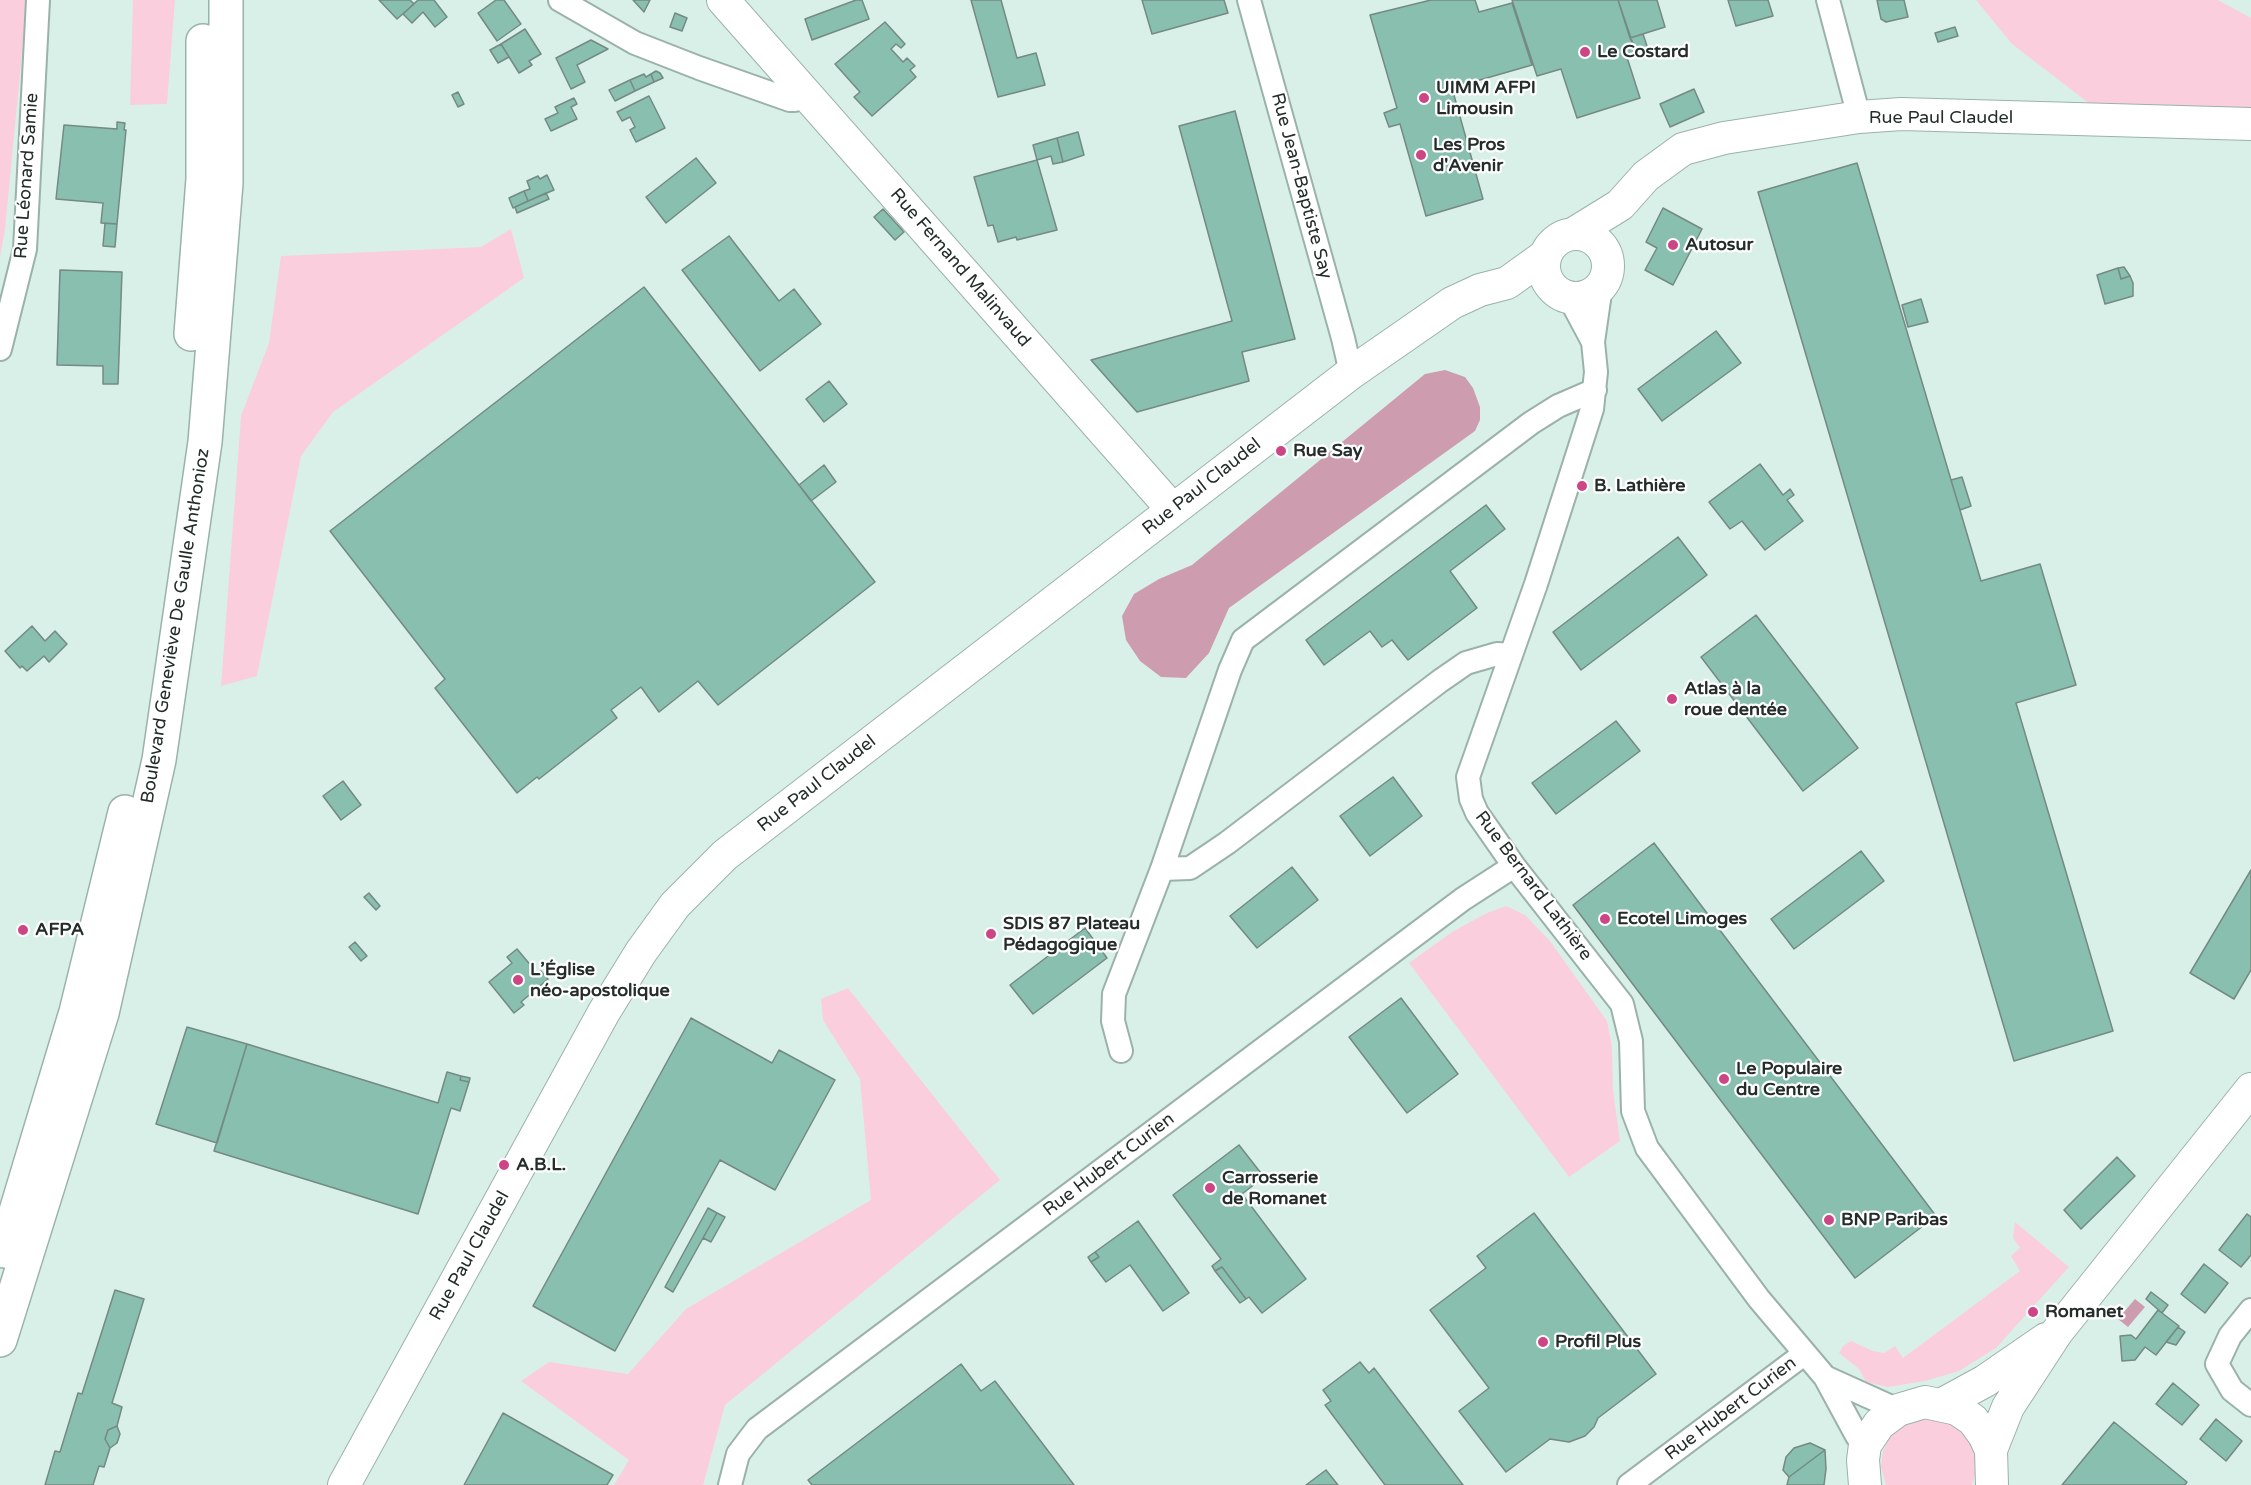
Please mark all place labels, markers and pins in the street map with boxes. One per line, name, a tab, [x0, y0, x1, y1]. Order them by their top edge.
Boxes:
place label: Le Costard	[1597, 41, 1689, 63]
marker: Le Costard	[1578, 45, 1592, 59]
place label: UIMM AFPI Limousin	[1436, 77, 1536, 119]
marker: UIMM AFPI Limousin	[1417, 91, 1431, 105]
place label: Les Pros d'Avenir	[1433, 134, 1505, 176]
marker: Les Pros d'Avenir	[1414, 148, 1428, 162]
place label: Autosur	[1685, 234, 1753, 256]
marker: Autosur	[1666, 238, 1680, 252]
place label: Rue Say	[1293, 440, 1362, 462]
marker: Rue Say	[1274, 444, 1288, 458]
place label: B. Lathière	[1594, 475, 1685, 497]
marker: B. Lathière	[1575, 479, 1589, 493]
place label: Atlas à la roue dentée	[1684, 678, 1787, 720]
marker: Atlas à la roue dentée	[1665, 692, 1679, 706]
place label: Ecotel Limoges	[1617, 908, 1747, 930]
marker: Ecotel Limoges	[1598, 912, 1612, 926]
place label: SDIS 87 Plateau Pédagogique	[1003, 913, 1140, 956]
place label: AFPA	[35, 919, 84, 941]
marker: AFPA	[16, 923, 30, 937]
marker: SDIS 87 Plateau Pédagogique	[984, 927, 998, 941]
place label: L’Église néo-apostolique	[530, 959, 670, 1002]
marker: L’Église néo-apostolique	[511, 973, 525, 987]
place label: Le Populaire du Centre	[1736, 1058, 1842, 1100]
marker: Le Populaire du Centre	[1717, 1072, 1731, 1086]
place label: A.B.L.	[516, 1154, 566, 1176]
marker: A.B.L.	[497, 1158, 511, 1172]
place label: Carrosserie de Romanet	[1222, 1167, 1327, 1210]
marker: Carrosserie de Romanet	[1203, 1181, 1217, 1195]
place label: BNP Paribas	[1841, 1209, 1948, 1231]
marker: BNP Paribas	[1822, 1213, 1836, 1227]
place label: Romanet	[2045, 1301, 2123, 1323]
marker: Romanet	[2026, 1305, 2040, 1319]
place label: Profil Plus	[1555, 1331, 1641, 1353]
marker: Profil Plus	[1536, 1335, 1550, 1349]

